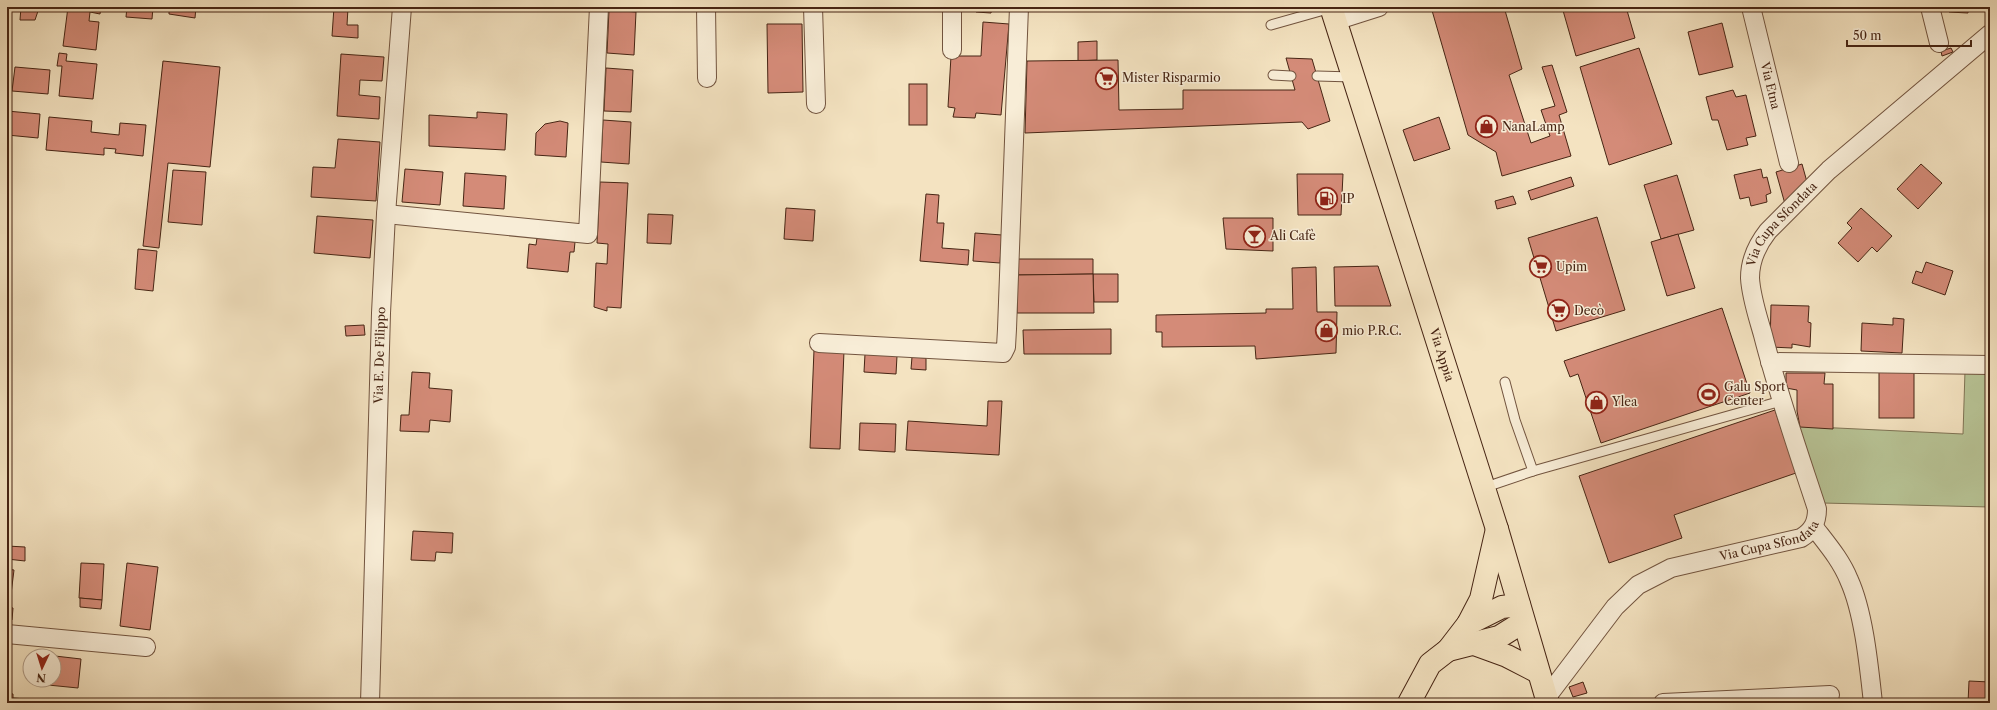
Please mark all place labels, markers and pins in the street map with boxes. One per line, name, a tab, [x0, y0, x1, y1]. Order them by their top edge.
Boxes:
supermarket icon: Mister Risparmio	[1093, 65, 1119, 91]
place label: Mister Risparmio	[1122, 70, 1221, 85]
shop icon: NanaLamp	[1474, 114, 1500, 140]
place label: NanaLamp	[1502, 119, 1565, 134]
fuel station icon: IP	[1314, 186, 1340, 212]
place label: IP	[1342, 191, 1355, 206]
bar icon: Ali Cafè	[1242, 223, 1268, 249]
place label: Ali Cafè	[1269, 228, 1316, 243]
supermarket icon: Upim	[1528, 254, 1554, 280]
place label: Upim	[1556, 259, 1587, 274]
supermarket icon: Decò	[1545, 298, 1571, 324]
place label: Decò	[1574, 303, 1604, 318]
shop icon: mio P.R.C.	[1313, 318, 1339, 344]
place label: mio P.R.C.	[1342, 323, 1402, 338]
place label: Galu Sport Center	[1724, 379, 1786, 408]
sports icon: Galu Sport Center	[1695, 381, 1721, 407]
shop icon: Ylea	[1584, 389, 1610, 415]
place label: Ylea	[1611, 394, 1638, 409]

